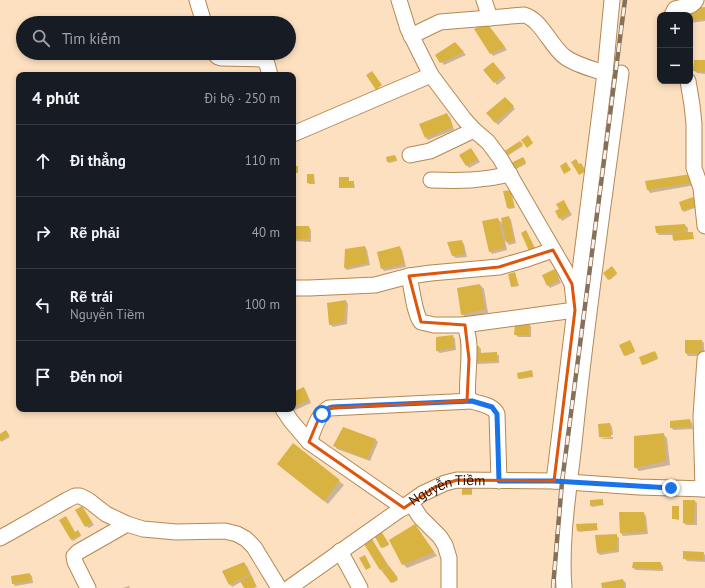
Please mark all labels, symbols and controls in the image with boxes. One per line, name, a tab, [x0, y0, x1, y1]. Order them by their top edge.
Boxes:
map controls	[657, 12, 693, 84]
button: +	[657, 12, 693, 48]
search box	[16, 16, 296, 60]
icon: search	[30, 27, 52, 49]
text: Tìm kiếm	[62, 29, 120, 48]
button: −	[657, 48, 693, 84]
text: 4 phút	[32, 87, 79, 109]
text: Đi bộ · 250 m	[205, 90, 280, 107]
icon: ahead	[32, 150, 54, 172]
text: Đi thẳng	[70, 151, 126, 170]
text: 110 m	[245, 152, 280, 169]
icon: right	[32, 222, 54, 244]
text: Rẽ phải	[70, 223, 120, 242]
text: 40 m	[252, 224, 280, 241]
text: Rẽ trái	[70, 287, 113, 306]
icon: left	[32, 294, 54, 316]
text: 100 m	[245, 296, 280, 313]
text: Nguyễn Tiềm	[70, 306, 145, 323]
icon: arrive	[32, 366, 54, 388]
text: Đến nơi	[70, 367, 123, 386]
route start	[313, 405, 331, 423]
street label: Nguyễn Tiềm	[405, 471, 486, 510]
route end	[662, 479, 680, 497]

